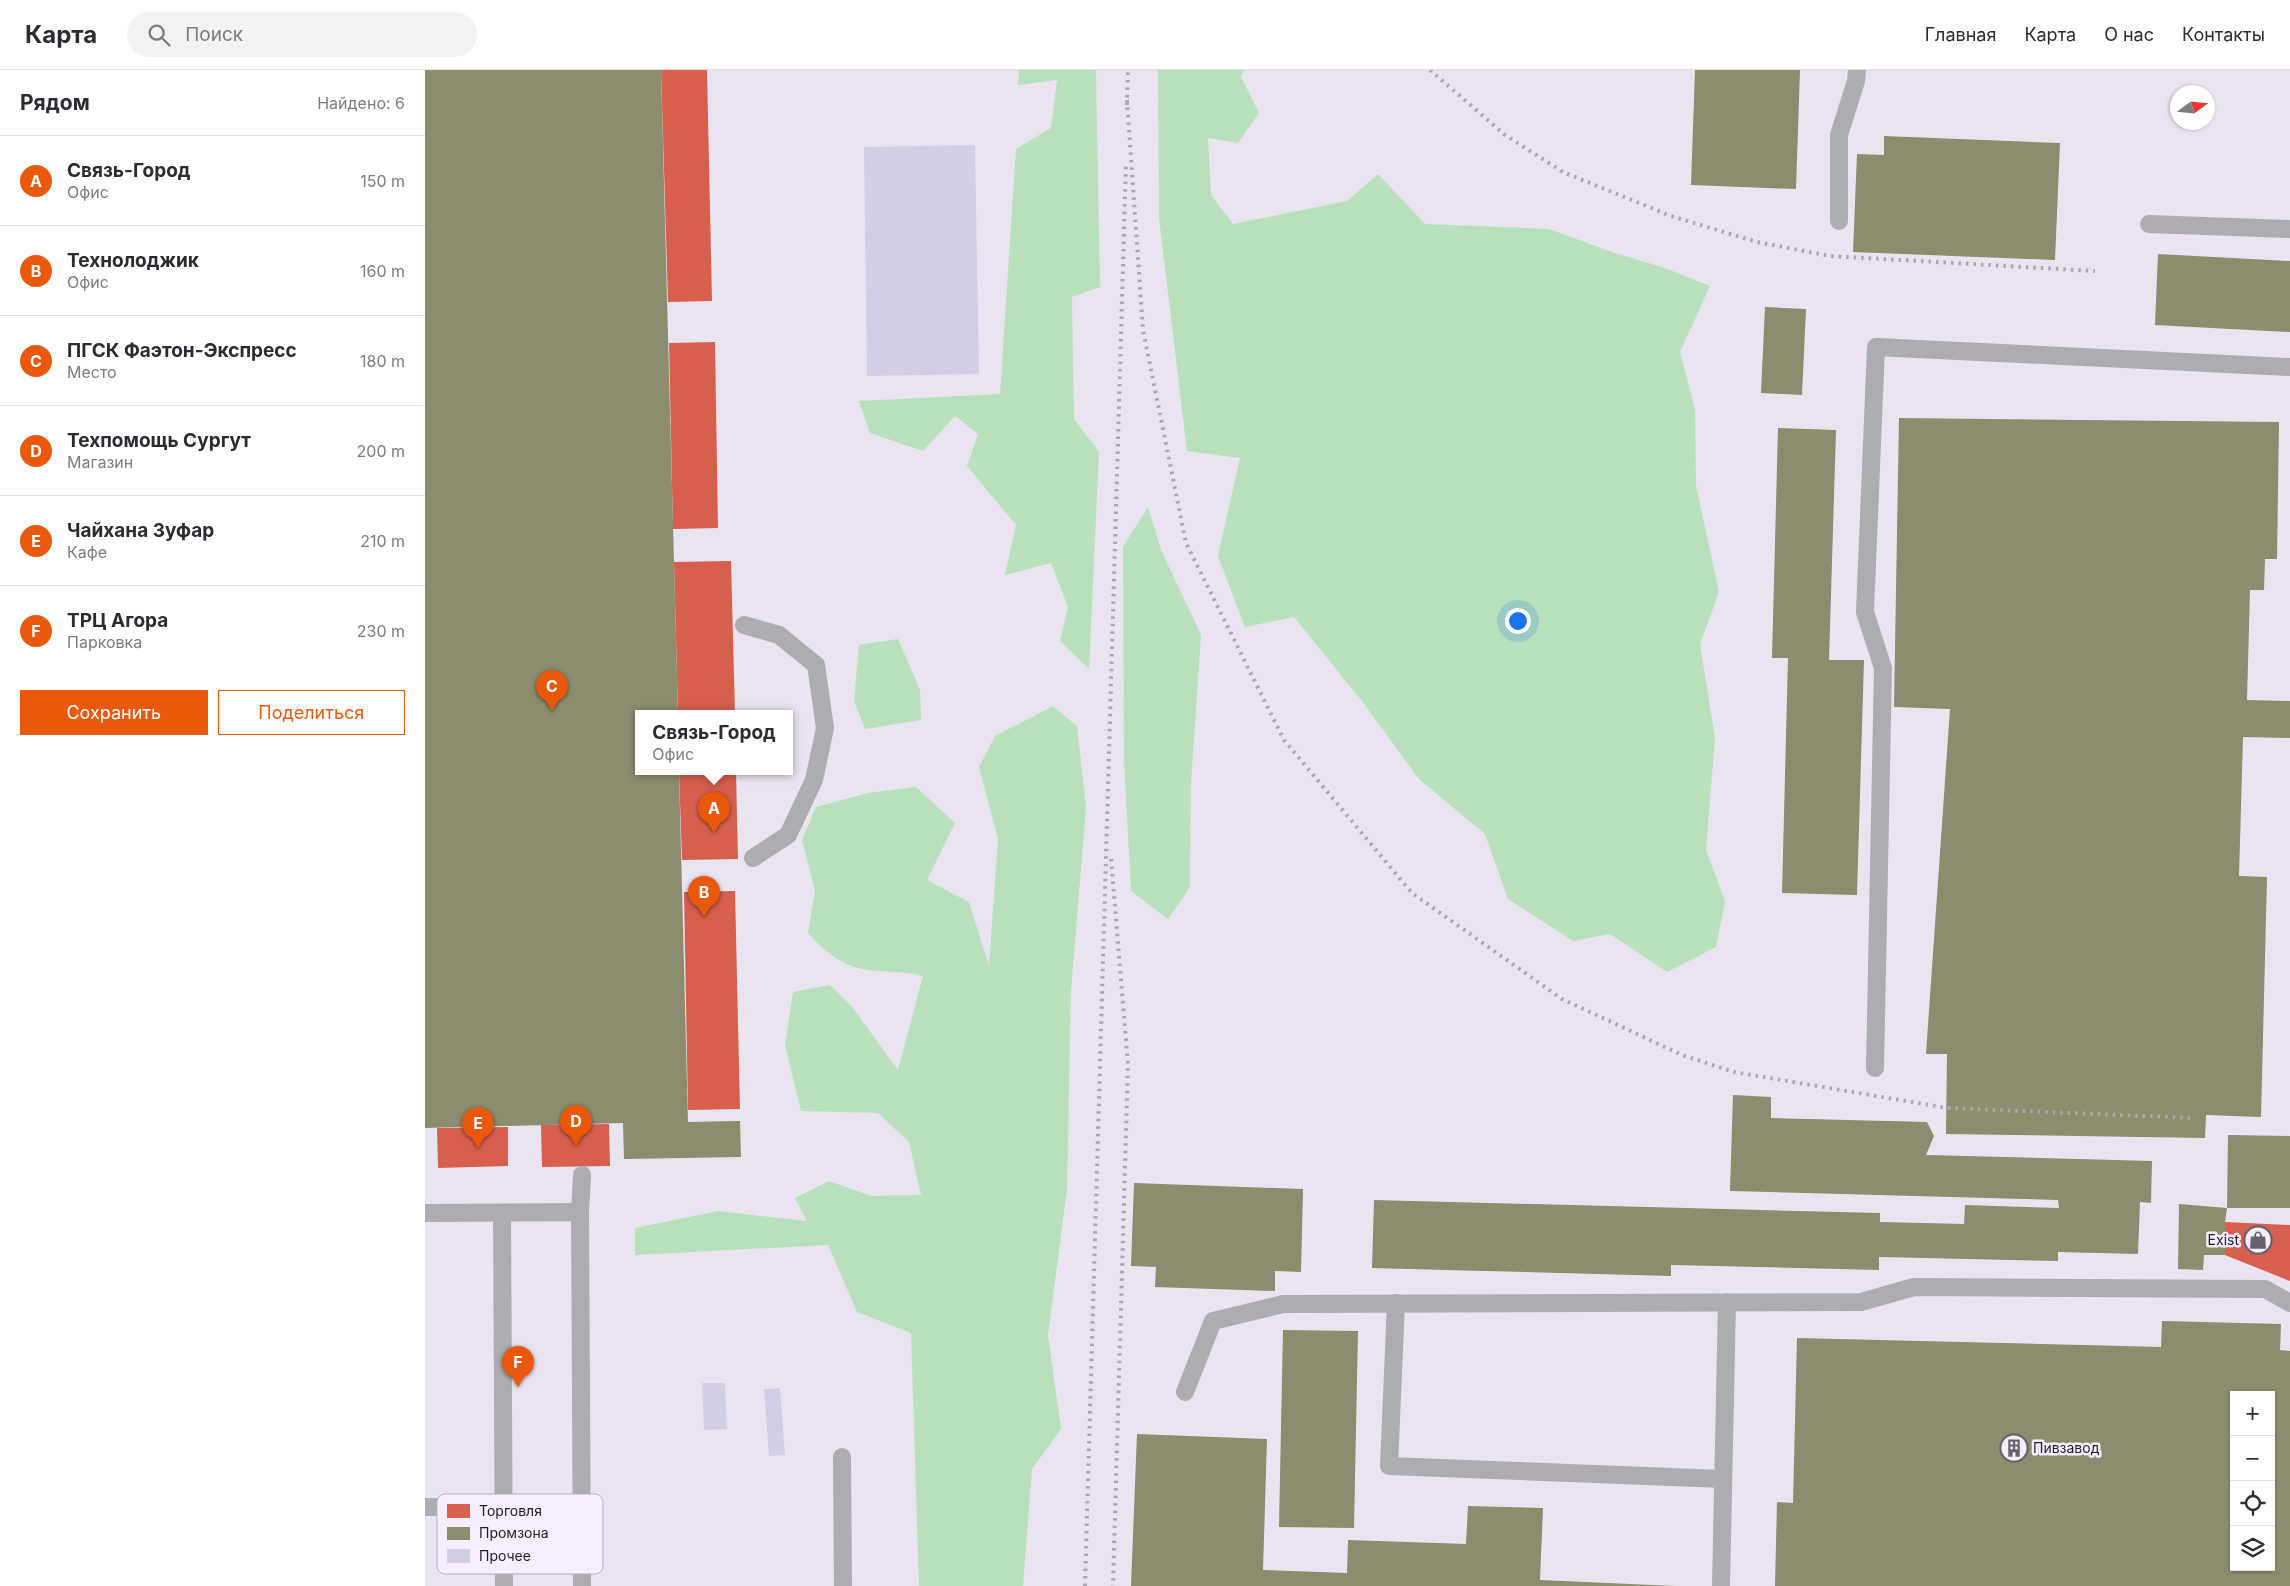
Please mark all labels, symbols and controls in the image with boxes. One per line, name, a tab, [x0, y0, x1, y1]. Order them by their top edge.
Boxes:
search box	[127, 12, 477, 57]
text: Карта	[25, 20, 97, 49]
icon: search	[145, 21, 173, 49]
text: Поиск	[185, 23, 243, 46]
text: Главная	[1925, 24, 1996, 45]
text: Карта	[2024, 24, 2076, 45]
text: О нас	[2104, 24, 2154, 45]
text: Контакты	[2182, 24, 2265, 45]
north arrow	[2170, 85, 2215, 130]
text: Рядом	[20, 90, 90, 115]
text: Найдено: 6	[317, 93, 405, 113]
text: Связь-Город	[67, 159, 191, 182]
text: A	[30, 171, 42, 191]
text: 150 m	[360, 171, 405, 191]
text: Офис	[67, 182, 109, 202]
text: Технолоджик	[67, 249, 199, 272]
text: B	[31, 261, 41, 281]
text: 160 m	[360, 261, 405, 281]
text: Офис	[67, 272, 109, 292]
text: ПГСК Фаэтон-Экспресс	[67, 339, 297, 362]
text: C	[30, 351, 42, 371]
text: 180 m	[360, 351, 405, 371]
text: Место	[67, 362, 117, 382]
text: Техпомощь Сургут	[67, 429, 251, 452]
text: D	[30, 441, 42, 461]
text: 200 m	[357, 441, 405, 461]
text: Магазин	[67, 452, 133, 472]
text: Чайхана Зуфар	[67, 519, 214, 542]
text: E	[31, 531, 41, 551]
text: 210 m	[360, 531, 405, 551]
text: Кафе	[67, 542, 107, 562]
your location	[1505, 608, 1531, 634]
text: ТРЦ Агора	[67, 609, 168, 632]
text: F	[31, 621, 41, 641]
text: 230 m	[357, 621, 405, 641]
text: Парковка	[67, 632, 142, 652]
pin: C	[536, 670, 568, 711]
button: Сохранить	[20, 690, 208, 735]
button: Поделиться	[218, 690, 405, 735]
popup	[635, 710, 793, 775]
text: Связь-Город	[652, 721, 776, 744]
text: Офис	[652, 744, 694, 764]
pin: A	[698, 792, 730, 833]
pin: B	[688, 876, 720, 917]
pin: D	[560, 1105, 592, 1146]
pin: E	[462, 1107, 494, 1148]
shop icon: Exist	[2243, 1225, 2273, 1255]
place label: Exist	[2208, 1231, 2239, 1248]
pin: F	[502, 1346, 534, 1387]
map controls	[2230, 1391, 2275, 1571]
button: +	[2230, 1391, 2275, 1436]
building icon: Пивзавод	[1999, 1433, 2029, 1463]
button: −	[2230, 1436, 2275, 1481]
place label: Пивзавод	[2033, 1439, 2100, 1456]
button: locate	[2230, 1481, 2275, 1526]
legend	[437, 1494, 603, 1574]
text: Торговля	[479, 1502, 542, 1519]
text: Промзона	[479, 1524, 549, 1541]
button: layers	[2230, 1526, 2275, 1571]
text: Прочее	[479, 1547, 531, 1564]

